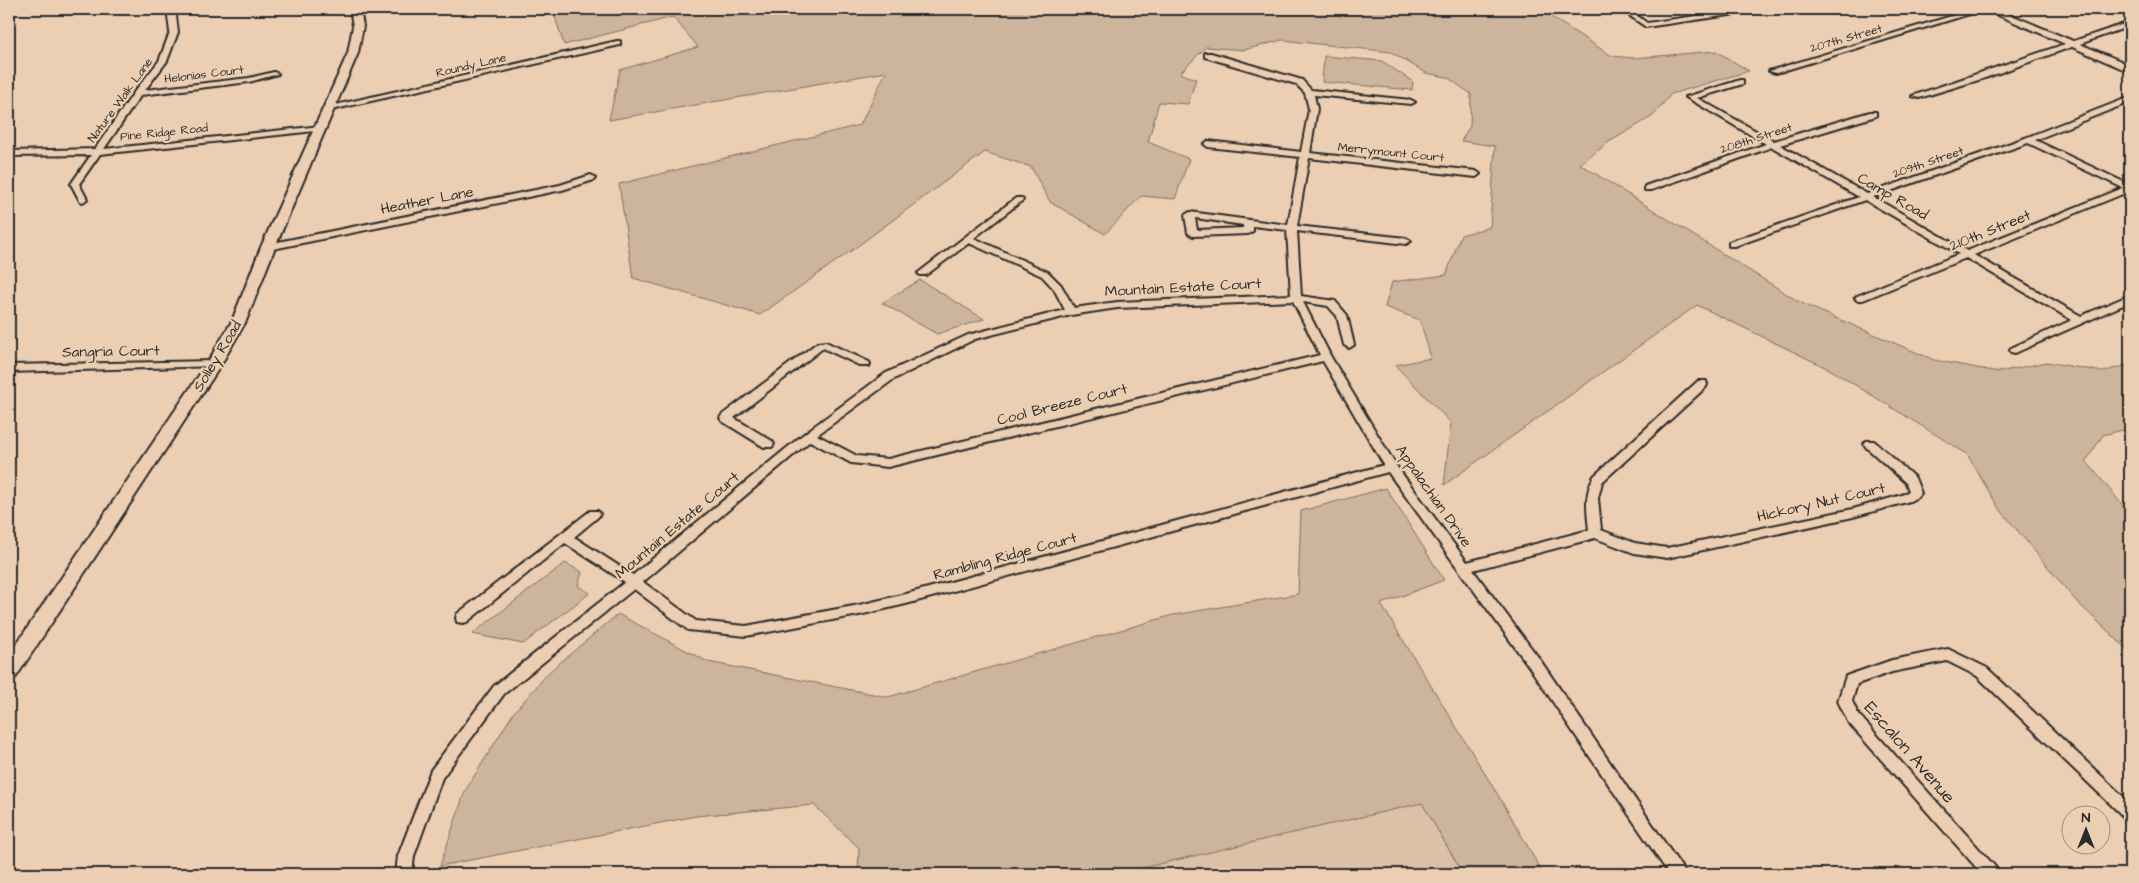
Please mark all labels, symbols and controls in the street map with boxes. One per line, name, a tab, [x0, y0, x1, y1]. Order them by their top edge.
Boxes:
street label: 207th Street	[1808, 20, 1884, 57]
street label: Roundy Lane	[434, 49, 509, 83]
street label: Nature Walk Lane	[84, 54, 157, 146]
street label: Helonias Court	[163, 61, 245, 88]
street label: Pine Ridge Road	[119, 119, 209, 147]
street label: 208th Street	[1718, 119, 1795, 158]
street label: Merrymount Court	[1337, 138, 1445, 168]
street label: 209th Street	[1890, 142, 1966, 183]
street label: Camp Road	[1853, 168, 1932, 225]
street label: Heather Lane	[379, 181, 475, 220]
street label: 210th Street	[1947, 205, 2034, 256]
street label: Mountain Estate Court	[1104, 273, 1262, 302]
street label: Solley Road	[188, 316, 248, 396]
street label: Sangria Court	[62, 340, 160, 364]
street label: Cool Breeze Court	[995, 378, 1129, 431]
street label: Appalachian Drive	[1390, 441, 1477, 552]
street label: Mountain Estate Court	[611, 467, 744, 584]
street label: Hickory Nut Court	[1755, 478, 1888, 528]
street label: Rambling Ridge Court	[931, 527, 1080, 587]
street label: Escalon Avenue	[1858, 696, 1961, 809]
north arrow	[2062, 806, 2112, 856]
text: N	[2082, 808, 2091, 828]

